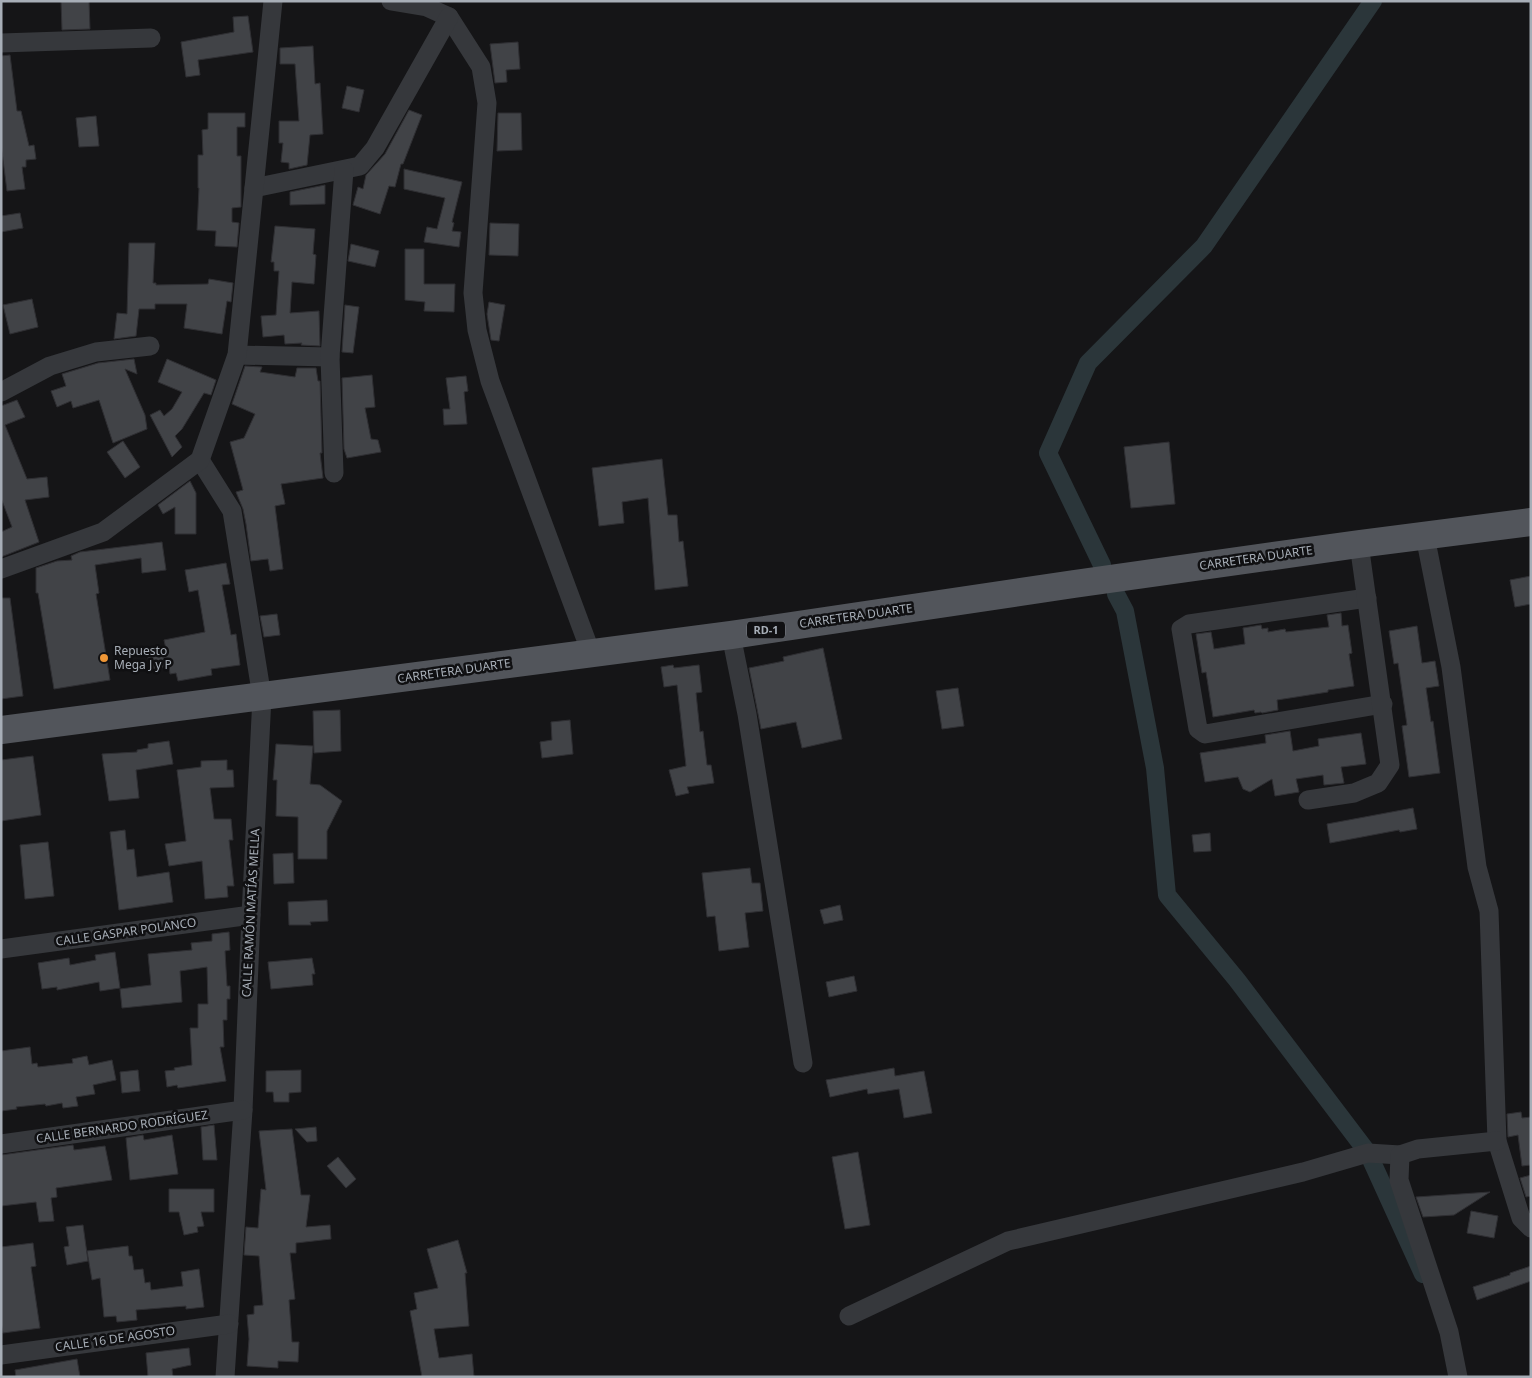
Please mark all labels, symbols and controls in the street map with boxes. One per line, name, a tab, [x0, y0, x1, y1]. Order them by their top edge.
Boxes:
street label: CARRETERA DUARTE	[1198, 541, 1314, 574]
street label: CARRETERA DUARTE	[798, 599, 914, 632]
road number: RD-1	[747, 622, 785, 638]
place label: Repuesto Mega J y P	[114, 642, 172, 673]
marker: Repuesto Mega J y P	[98, 652, 110, 664]
street label: CARRETERA DUARTE	[396, 654, 512, 687]
street label: CALLE RAMÓN MATÍAS MELLA	[238, 828, 263, 998]
street label: CALLE GASPAR POLANCO	[54, 913, 197, 950]
street label: CALLE BERNARDO RODRÍGUEZ	[35, 1106, 209, 1147]
street label: CALLE 16 DE AGOSTO	[54, 1322, 176, 1355]

